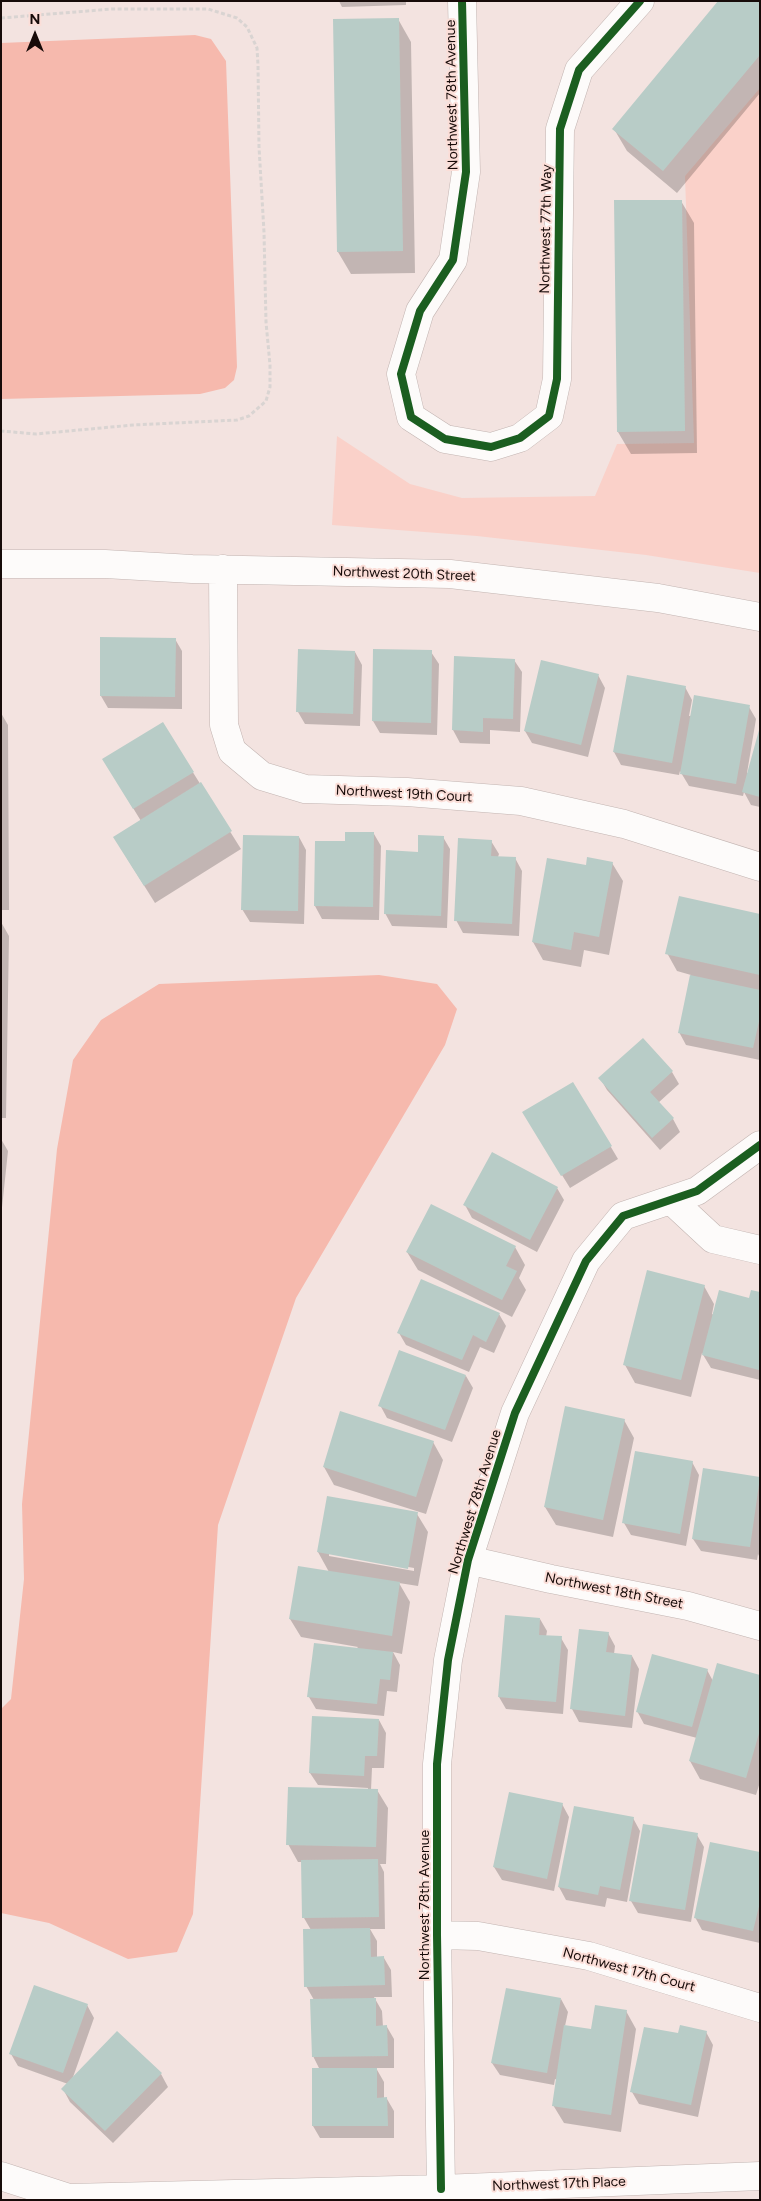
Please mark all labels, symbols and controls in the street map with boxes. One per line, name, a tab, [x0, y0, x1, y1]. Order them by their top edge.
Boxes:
north arrow	[10, 10, 60, 60]
text: N	[30, 11, 40, 28]
street label: Northwest 78th Avenue	[442, 20, 462, 170]
street label: Northwest 77th Way	[536, 164, 556, 294]
street label: Northwest 20th Street	[332, 563, 476, 585]
street label: Northwest 19th Court	[335, 782, 473, 806]
street label: Northwest 78th Avenue	[445, 1428, 505, 1576]
street label: Northwest 18th Street	[543, 1569, 685, 1613]
street label: Northwest 78th Avenue	[417, 1830, 433, 1980]
street label: Northwest 17th Court	[561, 1944, 697, 1996]
street label: Northwest 17th Place	[492, 2173, 626, 2195]

